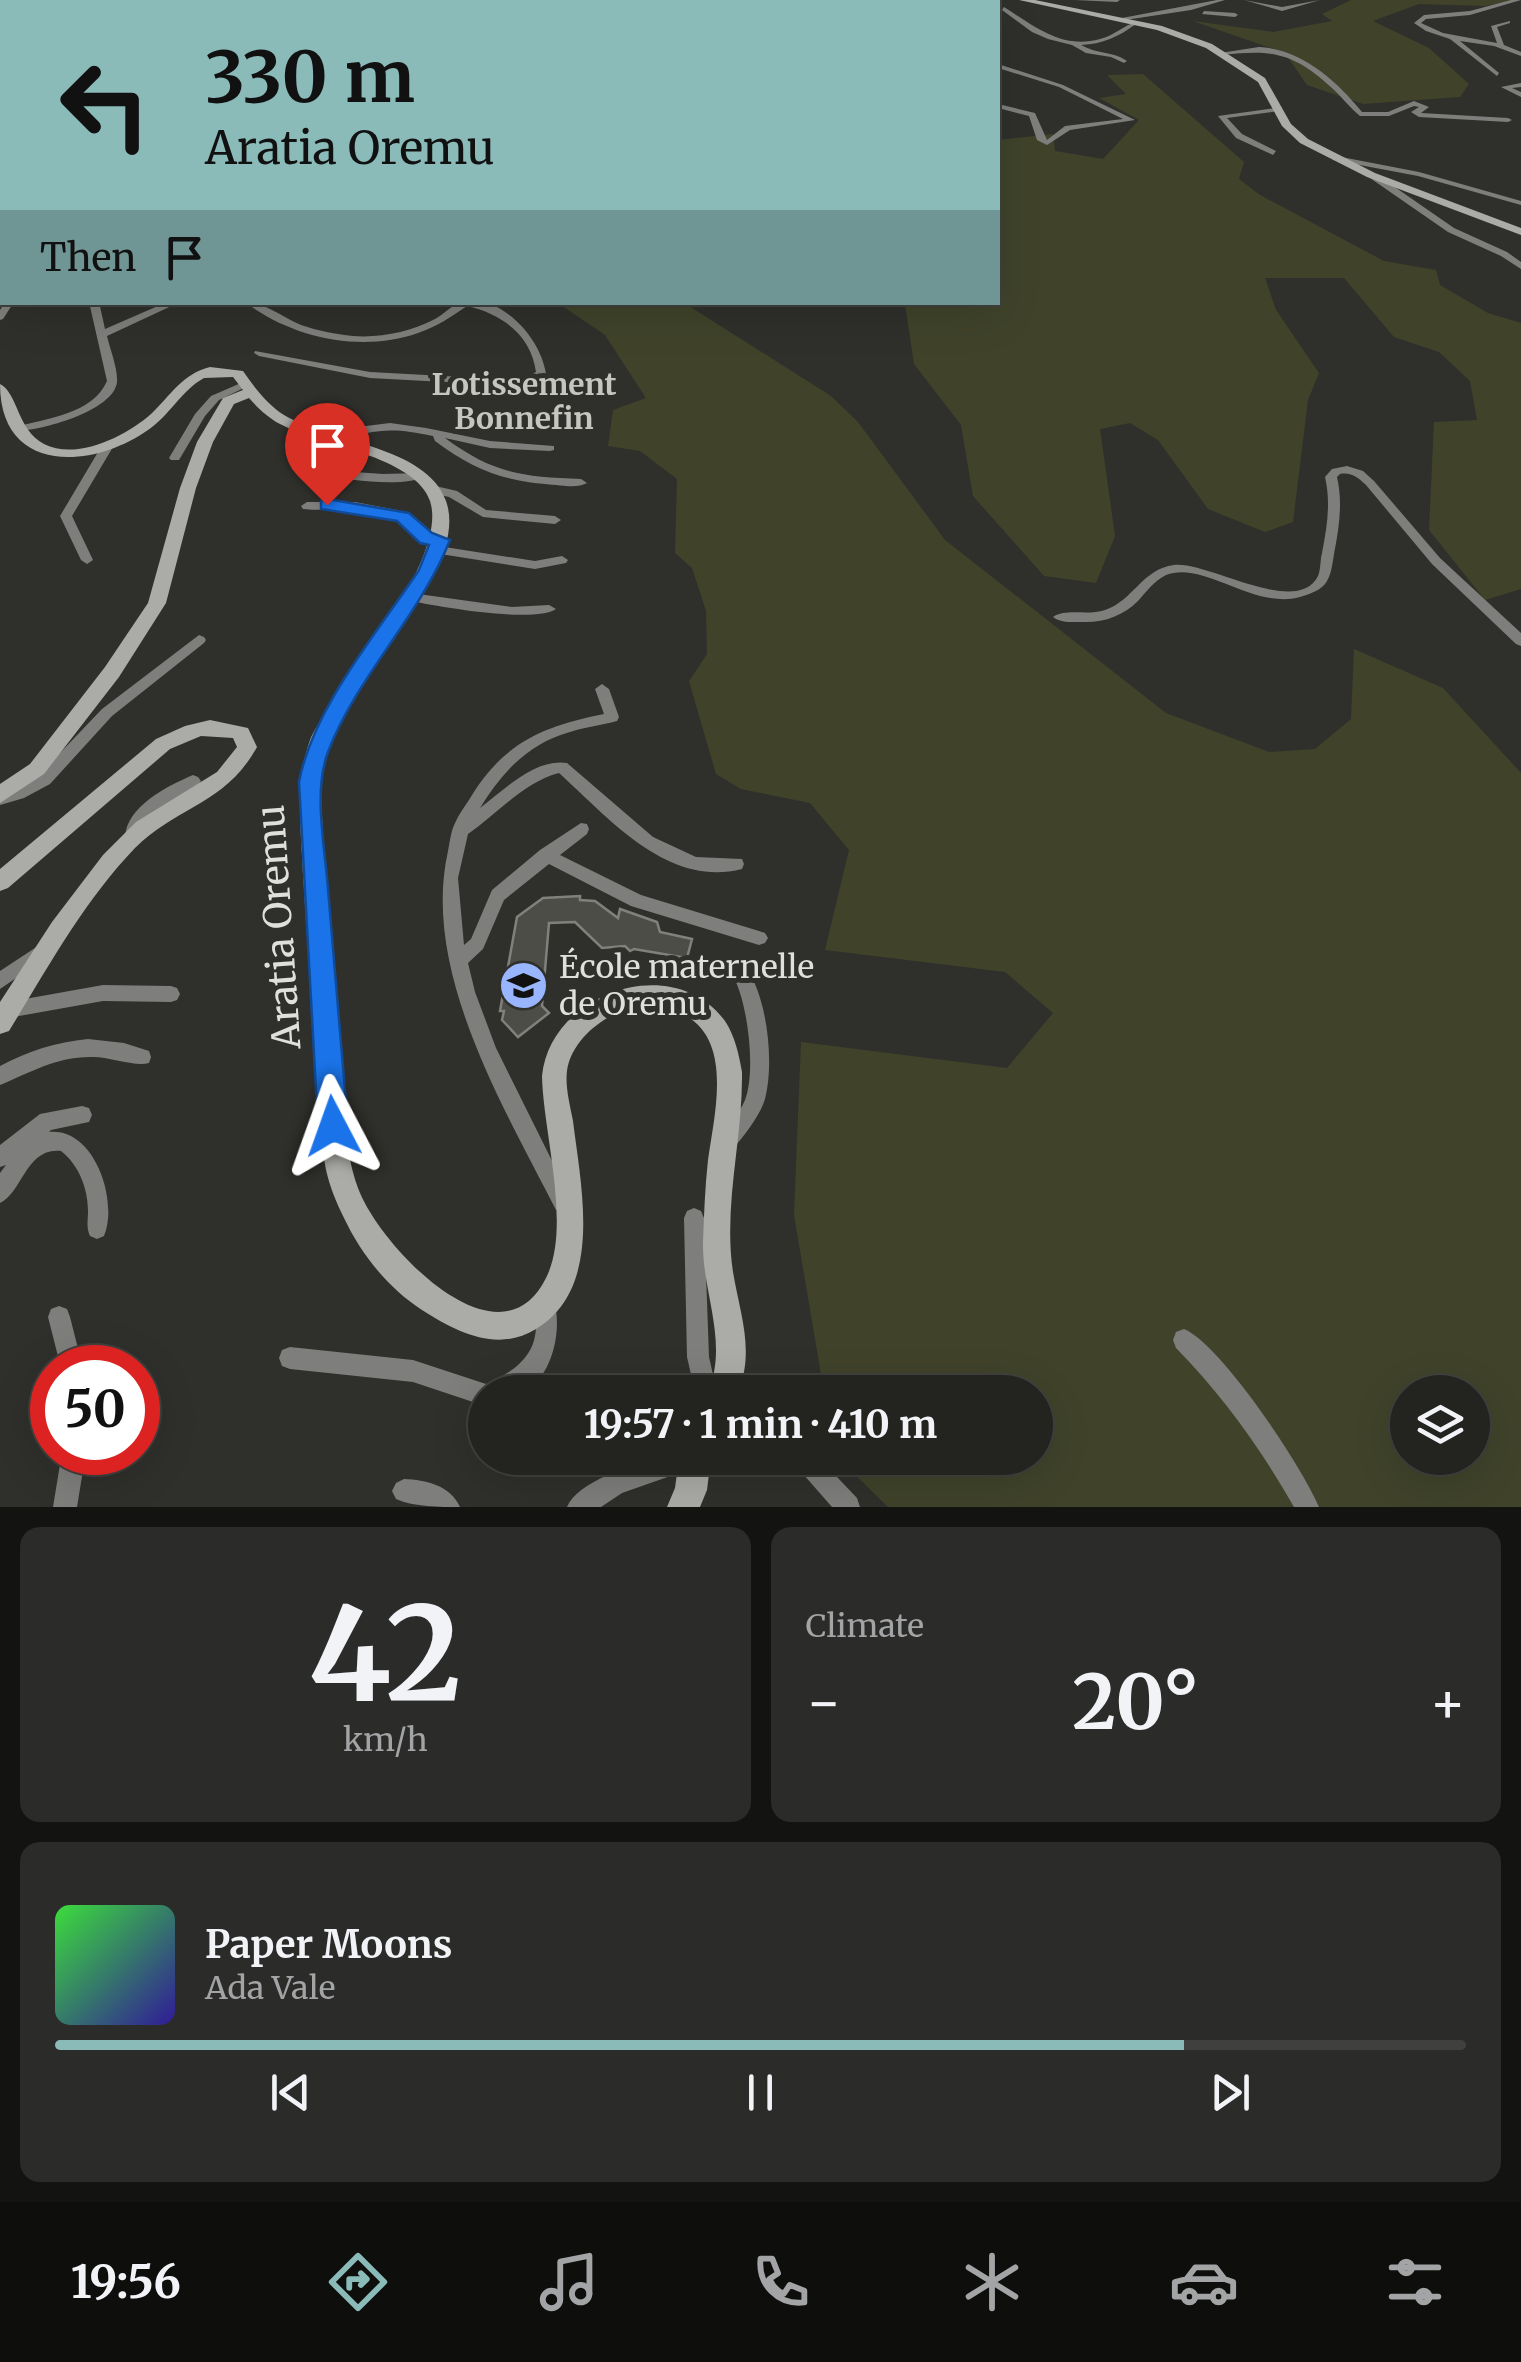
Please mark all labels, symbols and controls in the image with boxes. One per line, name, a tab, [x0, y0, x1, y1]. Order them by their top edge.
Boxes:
text: 330 m	[205, 33, 415, 121]
icon: left	[40, 40, 170, 170]
text: Aratia Oremu	[205, 120, 495, 176]
icon: arrive	[157, 230, 212, 285]
text: Then	[40, 234, 137, 281]
district label: Lotissement Bonnefin	[431, 365, 617, 437]
pin	[285, 403, 370, 506]
icon: arrive	[300, 418, 355, 473]
street label: Aratia Oremu	[247, 803, 311, 1052]
place label: École maternelle de Oremu	[559, 947, 814, 1024]
school or university icon: École maternelle de Oremu	[498, 959, 550, 1011]
position arrow	[281, 1074, 385, 1178]
speed limit sign: 50	[30, 1345, 160, 1475]
map controls	[1390, 1375, 1490, 1475]
button: layers	[1390, 1375, 1490, 1475]
text: 19:57 · 1 min · 410 m	[584, 1401, 937, 1448]
text: 42	[308, 1573, 462, 1736]
text: Climate	[806, 1606, 924, 1646]
text: 20°	[1072, 1655, 1199, 1749]
text: −	[806, 1668, 842, 1737]
text: +	[1429, 1668, 1466, 1737]
text: km/h	[343, 1720, 428, 1760]
text: Paper Moons	[205, 1921, 452, 1968]
text: Ada Vale	[205, 1968, 335, 2008]
icon: previous	[263, 2065, 318, 2120]
icon: pause	[733, 2065, 788, 2120]
icon: next	[1203, 2065, 1258, 2120]
icon: directions	[323, 2247, 393, 2317]
icon: music	[534, 2247, 604, 2317]
icon: phone	[746, 2247, 816, 2317]
icon: climate	[957, 2247, 1027, 2317]
icon: car	[1169, 2247, 1239, 2317]
icon: filters	[1380, 2247, 1450, 2317]
text: 19:56	[71, 2254, 181, 2310]

